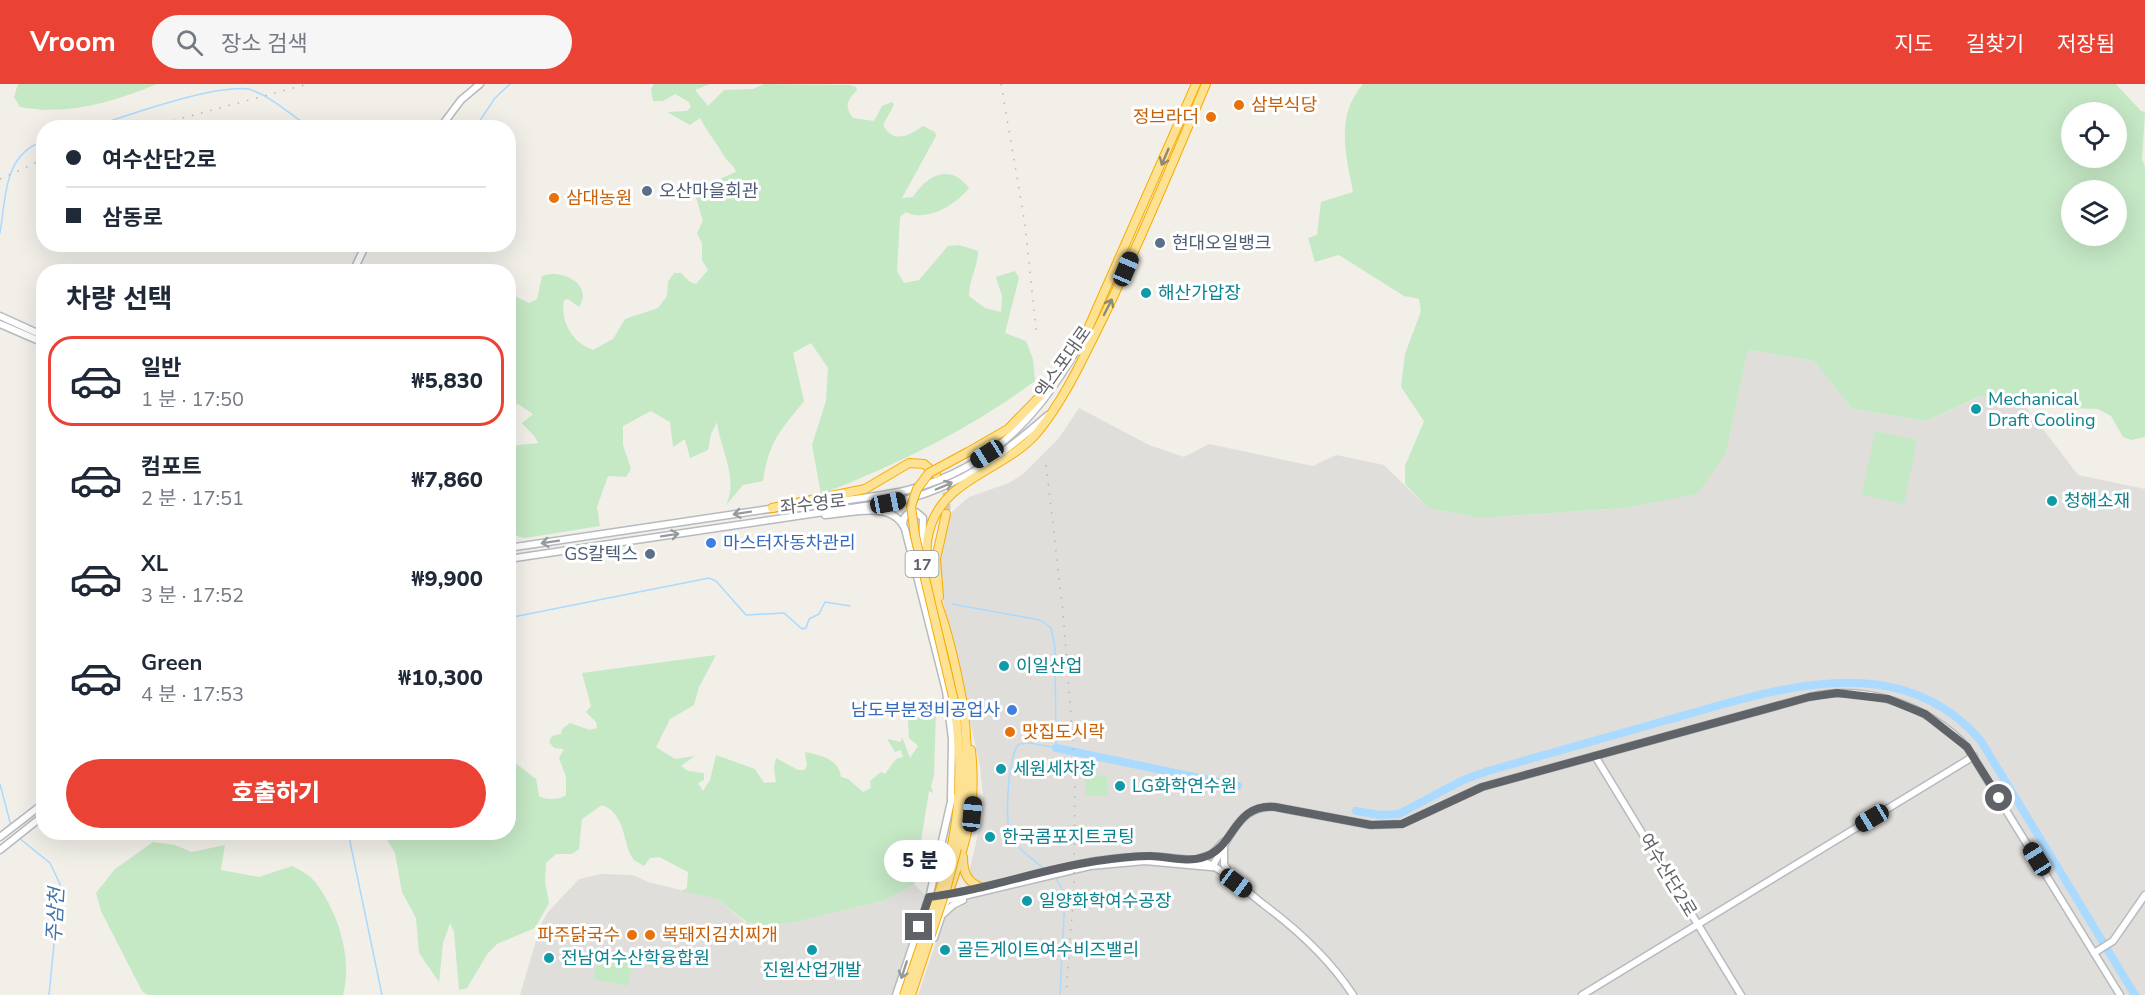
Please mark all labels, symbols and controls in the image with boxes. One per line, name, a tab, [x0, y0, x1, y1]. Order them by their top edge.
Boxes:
search box	[152, 15, 572, 69]
text: Vroom	[30, 23, 116, 61]
icon: search	[173, 26, 206, 59]
text: 장소 검색	[221, 29, 308, 59]
text: 지도	[1894, 30, 1933, 58]
text: 길찾기	[1966, 30, 2024, 58]
text: 저장됨	[2057, 30, 2115, 58]
place label: 삼부식당	[1251, 93, 1317, 117]
marker: 삼부식당	[1232, 98, 1246, 112]
map controls	[2061, 102, 2127, 246]
button: locate	[2061, 102, 2127, 168]
place label: 정브라더	[1133, 105, 1199, 129]
marker: 정브라더	[1204, 110, 1218, 124]
text: 여수산단2로	[102, 145, 216, 175]
one-way arrow	[1159, 148, 1170, 166]
place label: 오산마을회관	[659, 179, 759, 203]
button: layers	[2061, 180, 2127, 246]
marker: 오산마을회관	[640, 184, 654, 198]
place label: 삼대농원	[566, 186, 632, 210]
marker: 삼대농원	[547, 191, 561, 205]
text: 삼동로	[102, 203, 163, 233]
place label: 현대오일뱅크	[1172, 231, 1271, 255]
marker: 현대오일뱅크	[1153, 236, 1167, 250]
car	[1111, 249, 1141, 289]
text: 차량 선택	[66, 281, 173, 318]
place label: 해산가압장	[1158, 281, 1241, 305]
marker: 해산가압장	[1139, 286, 1153, 300]
one-way arrow	[1103, 299, 1114, 317]
street label: 엑스포대로	[1029, 321, 1097, 403]
text: 일반	[141, 353, 181, 383]
icon: car	[69, 354, 123, 408]
text: ₩5,830	[411, 366, 483, 396]
text: 1 분 · 17:50	[141, 386, 244, 413]
place label: Mechanical Draft Cooling	[1988, 387, 2096, 432]
marker: Mechanical Draft Cooling	[1969, 402, 1983, 416]
car	[967, 437, 1007, 471]
text: 컴포트	[141, 452, 202, 482]
icon: car	[69, 453, 123, 507]
text: ₩7,860	[411, 465, 483, 495]
one-way arrow	[934, 480, 953, 491]
text: 2 분 · 17:51	[141, 485, 244, 512]
street label: 좌수영로	[779, 489, 847, 519]
place label: 청해소재	[2064, 489, 2130, 513]
car	[869, 491, 907, 515]
marker: 청해소재	[2045, 494, 2059, 508]
one-way arrow	[733, 507, 753, 518]
one-way arrow	[660, 529, 680, 540]
place label: 마스터자동차관리	[723, 531, 855, 555]
marker: 마스터자동차관리	[704, 536, 718, 550]
one-way arrow	[540, 537, 560, 548]
place label: GS칼텍스	[564, 542, 638, 566]
marker: GS칼텍스	[643, 547, 657, 561]
text: XL	[141, 549, 168, 579]
road number: 17	[906, 551, 938, 577]
icon: car	[69, 552, 123, 606]
text: ₩9,900	[411, 564, 483, 594]
text: 3 분 · 17:52	[141, 582, 244, 609]
text: Green	[141, 648, 202, 678]
icon: car	[69, 651, 123, 705]
place label: 이일산업	[1016, 654, 1082, 678]
marker: 이일산업	[997, 659, 1011, 673]
text: ₩10,300	[398, 663, 483, 693]
text: 4 분 · 17:53	[141, 681, 244, 708]
place label: 남도부분정비공업사	[851, 698, 1000, 722]
marker: 남도부분정비공업사	[1005, 703, 1019, 717]
place label: 맛집도시락	[1022, 720, 1105, 744]
marker: 맛집도시락	[1003, 725, 1017, 739]
place label: 세원세차장	[1013, 757, 1096, 781]
button: 호출하기	[66, 759, 486, 828]
marker: 세원세차장	[994, 762, 1008, 776]
place label: LG화학연수원	[1132, 774, 1237, 798]
marker: LG화학연수원	[1113, 779, 1127, 793]
route start	[1985, 784, 2012, 811]
car	[961, 795, 983, 833]
car	[1852, 801, 1892, 835]
place label: 한국콤포지트코팅	[1002, 825, 1134, 849]
street label: 여수산단2로	[1634, 829, 1702, 921]
marker: 한국콤포지트코팅	[983, 830, 997, 844]
car	[2020, 839, 2054, 879]
callout: 5 분	[883, 840, 955, 882]
text: 5 분	[902, 847, 938, 874]
car	[1216, 865, 1256, 901]
water label: 주삼천	[41, 884, 71, 943]
place label: 일양화학여수공장	[1039, 889, 1171, 913]
marker: 일양화학여수공장	[1020, 894, 1034, 908]
route end	[905, 913, 932, 940]
place label: 파주닭국수	[537, 923, 620, 947]
place label: 복돼지김치찌개	[662, 923, 778, 947]
marker: 파주닭국수	[625, 928, 639, 942]
marker: 복돼지김치찌개	[643, 928, 657, 942]
place label: 골든게이트여수비즈밸리	[957, 938, 1139, 962]
marker: 진원산업개발	[805, 943, 819, 957]
marker: 골든게이트여수비즈밸리	[938, 943, 952, 957]
place label: 전남여수산학융합원	[561, 946, 710, 970]
marker: 전남여수산학융합원	[542, 951, 556, 965]
place label: 진원산업개발	[762, 958, 862, 982]
one-way arrow	[898, 960, 909, 979]

